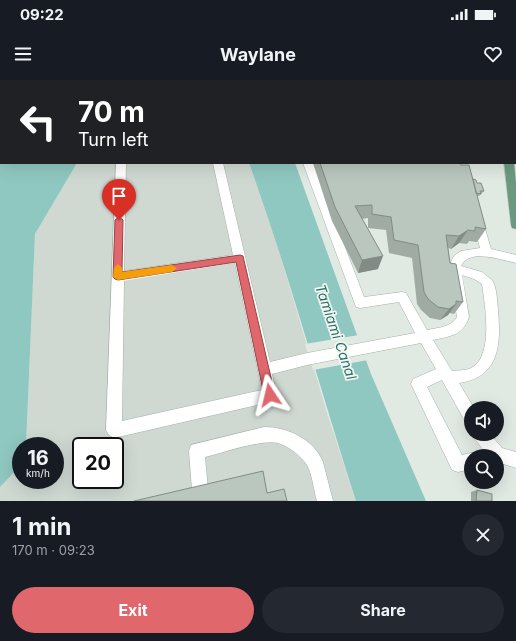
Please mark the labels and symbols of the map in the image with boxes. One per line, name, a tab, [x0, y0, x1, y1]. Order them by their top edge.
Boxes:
pin	[102, 179, 136, 220]
water label: Tamiami Canal	[312, 282, 361, 382]
position arrow	[249, 374, 291, 416]
speed limit sign: 20	[72, 437, 124, 489]

